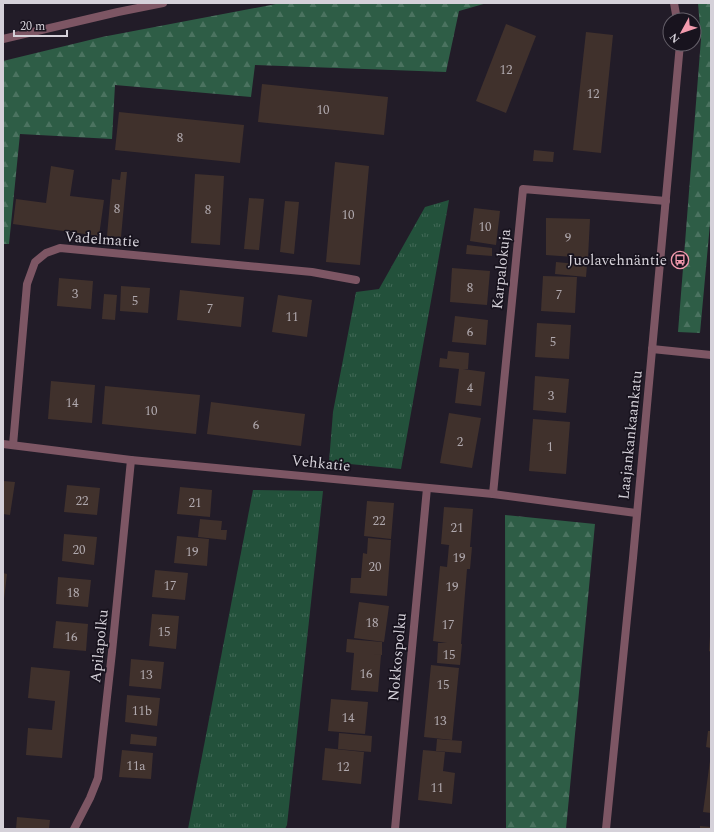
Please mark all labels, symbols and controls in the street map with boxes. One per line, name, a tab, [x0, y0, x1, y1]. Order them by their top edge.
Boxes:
scale bar	[14, 12, 67, 38]
north arrow	[662, 12, 702, 52]
text: 20 m	[20, 17, 45, 36]
text: N	[665, 29, 684, 47]
house number: 12	[500, 60, 513, 80]
house number: 12	[587, 84, 600, 104]
house number: 10	[317, 100, 330, 120]
house number: 8	[177, 128, 183, 148]
house number: 8	[114, 199, 120, 219]
house number: 8	[205, 200, 211, 220]
house number: 10	[342, 205, 355, 225]
house number: 10	[479, 217, 492, 237]
street label: Vadelmatie	[64, 225, 140, 254]
street label: Karpalokuja	[486, 227, 517, 310]
house number: 9	[565, 228, 572, 248]
place label: Juolavehnäntie	[568, 249, 667, 272]
bus stop icon: Juolavehnäntie	[670, 250, 690, 270]
house number: 8	[467, 278, 473, 298]
house number: 3	[72, 284, 79, 304]
house number: 7	[556, 285, 562, 305]
house number: 5	[132, 291, 138, 311]
house number: 7	[207, 299, 213, 319]
house number: 11	[286, 307, 299, 327]
house number: 6	[467, 322, 474, 342]
house number: 5	[550, 332, 556, 352]
street label: Laajankankaankatu	[612, 369, 649, 501]
house number: 4	[467, 378, 474, 398]
house number: 3	[548, 386, 555, 406]
house number: 14	[66, 393, 79, 413]
house number: 10	[145, 401, 158, 421]
house number: 6	[253, 415, 260, 435]
house number: 2	[457, 432, 463, 452]
house number: 1	[547, 437, 553, 457]
street label: Vehkatie	[290, 449, 352, 478]
house number: 22	[76, 491, 89, 511]
house number: 21	[189, 493, 202, 513]
house number: 22	[373, 511, 386, 531]
house number: 21	[451, 518, 464, 538]
house number: 20	[73, 540, 86, 560]
house number: 19	[186, 542, 199, 562]
house number: 19	[453, 548, 466, 568]
house number: 20	[369, 557, 382, 577]
house number: 17	[164, 576, 177, 596]
house number: 19	[446, 577, 459, 597]
house number: 18	[67, 583, 80, 603]
street label: Apilapolku	[84, 608, 115, 684]
street label: Nokkospolku	[382, 612, 413, 702]
house number: 18	[366, 613, 379, 633]
house number: 17	[442, 615, 455, 635]
house number: 15	[158, 622, 171, 642]
house number: 16	[65, 627, 78, 647]
house number: 15	[443, 645, 456, 665]
house number: 16	[360, 664, 373, 684]
house number: 13	[140, 665, 153, 685]
house number: 15	[437, 675, 450, 695]
house number: 11b	[132, 701, 152, 721]
house number: 14	[342, 708, 355, 728]
house number: 13	[434, 711, 447, 731]
house number: 11a	[126, 756, 146, 776]
house number: 12	[337, 757, 350, 777]
house number: 11	[431, 778, 444, 798]

